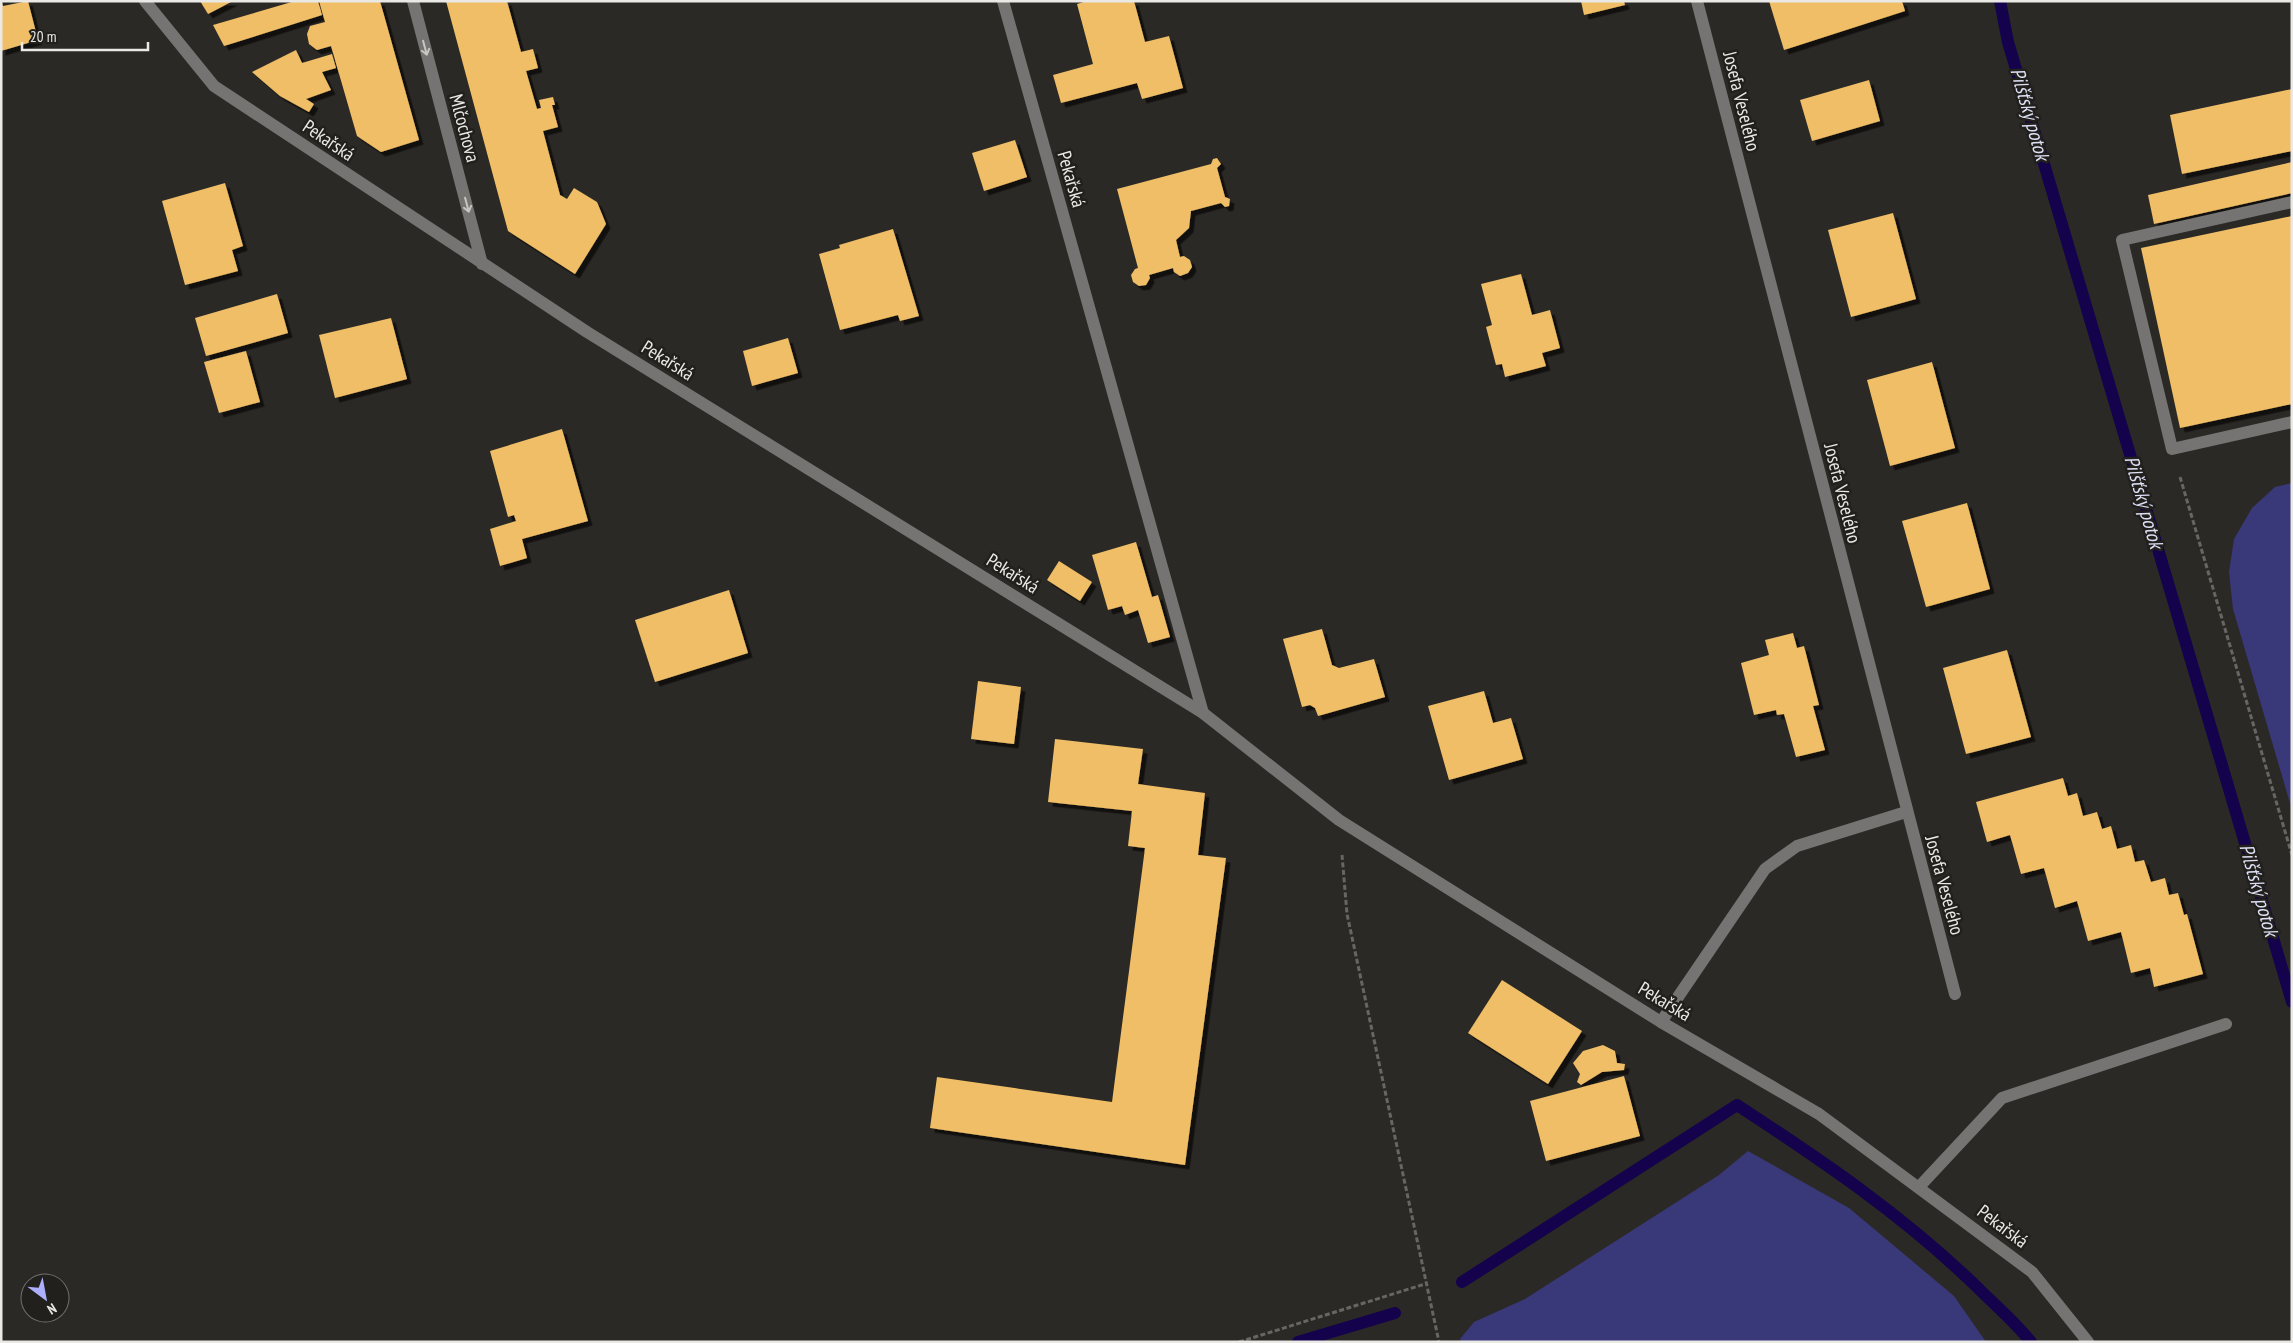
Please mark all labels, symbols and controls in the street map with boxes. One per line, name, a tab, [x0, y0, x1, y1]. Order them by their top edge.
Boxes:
scale bar	[22, 20, 149, 52]
text: 20 m	[30, 27, 56, 46]
one-way arrow	[421, 40, 430, 56]
street label: Josefa Veselého	[1718, 48, 1766, 153]
water label: Pilšťský potok	[2004, 65, 2056, 165]
street label: Mlčochova	[444, 91, 486, 165]
street label: Pekařská	[298, 114, 360, 166]
street label: Pekařská	[1053, 148, 1091, 210]
one-way arrow	[462, 197, 472, 213]
street label: Pekařská	[637, 335, 699, 385]
street label: Josefa Veselého	[1819, 440, 1867, 545]
water label: Pilšťský potok	[2118, 453, 2170, 553]
street label: Pekařská	[982, 548, 1044, 598]
street label: Josefa Veselého	[1920, 832, 1970, 937]
water label: Pilšťský potok	[2233, 841, 2285, 941]
street label: Pekařská	[1634, 976, 1696, 1026]
street label: Pekařská	[1973, 1199, 2033, 1253]
north arrow	[20, 1273, 70, 1323]
text: N	[44, 1299, 60, 1319]

